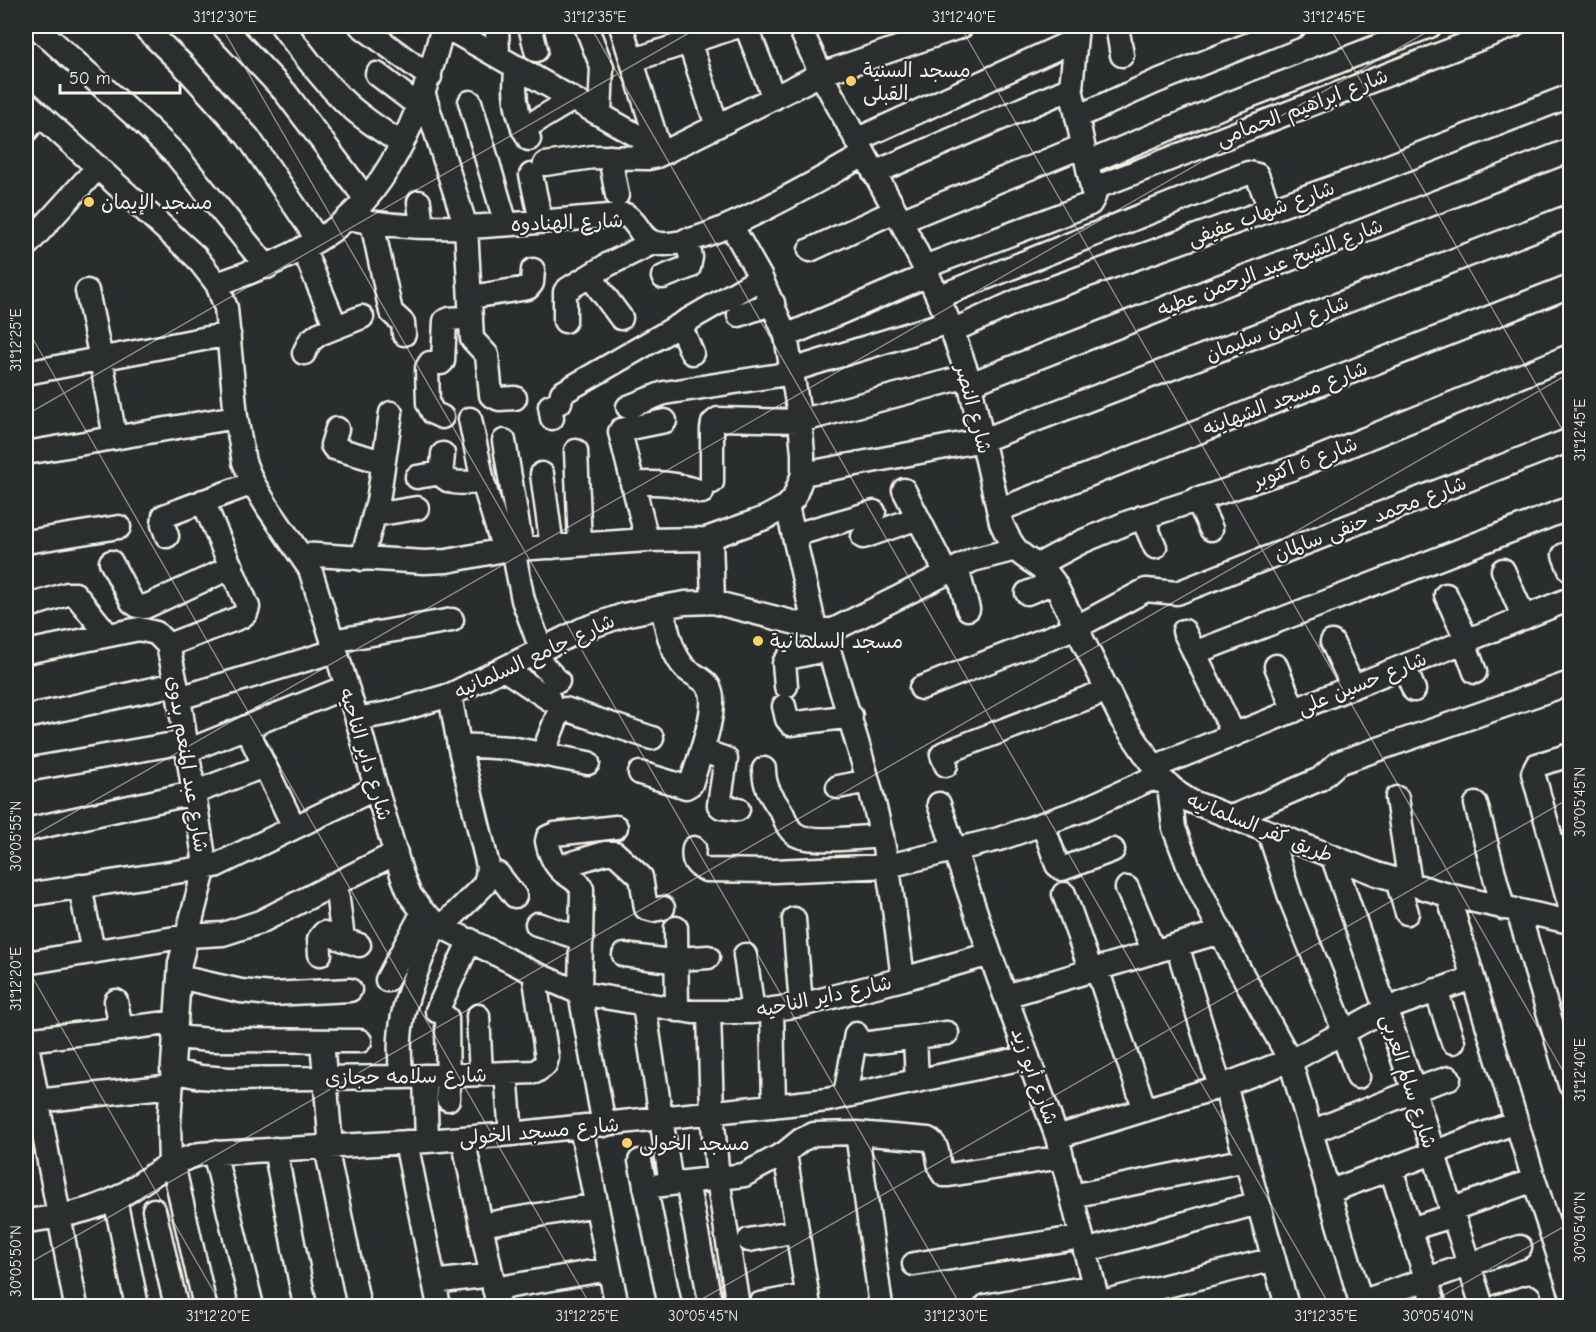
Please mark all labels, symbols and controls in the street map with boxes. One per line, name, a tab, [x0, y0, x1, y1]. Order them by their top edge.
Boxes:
text: 31°12'30"E	[193, 8, 257, 26]
text: 31°12'35"E	[564, 8, 626, 26]
text: 31°12'40"E	[932, 8, 996, 26]
text: 31°12'45"E	[1303, 8, 1365, 26]
scale bar	[60, 57, 180, 95]
place label: مسجد السنية القبلى	[863, 59, 971, 106]
street label: شارع ابراهيم الحمامى	[1213, 64, 1392, 154]
text: 50 m	[69, 68, 111, 89]
marker: مسجد السنية القبلى	[844, 74, 858, 88]
street label: شارع شهاب عفيفى	[1185, 176, 1338, 253]
place label: مسجد الإيمان	[101, 191, 212, 215]
marker: مسجد الإيمان	[82, 195, 96, 209]
street label: شارع الهنادوه	[510, 209, 624, 238]
street label: شارع الشيخ عبد الرحمن عطيه	[1154, 214, 1387, 323]
street label: شارع ايمن سليمان	[1202, 291, 1353, 368]
text: 31°12'25"E	[7, 308, 25, 372]
street label: شارع مسجد الشهاينه	[1200, 356, 1371, 442]
street label: شارع النصر	[948, 360, 996, 457]
text: 31°12'45"E	[1571, 399, 1589, 461]
street label: شارع 6 اكتوبر	[1248, 432, 1361, 496]
street label: شارع محمد حنفى سالمان	[1271, 471, 1470, 568]
street label: شارع جامع السلمانيه	[450, 609, 620, 707]
place label: مسجد السلمانية	[770, 630, 903, 653]
marker: مسجد السلمانية	[751, 634, 765, 648]
street label: شارع حسين على	[1294, 647, 1431, 722]
street label: شارع عبد المنعم بدوى	[159, 674, 213, 854]
street label: شارع داير الناحيه	[333, 685, 397, 824]
text: 30°05'45"N	[1571, 767, 1589, 837]
street label: طريق كفر السلمانيه	[1183, 788, 1336, 867]
text: 30°05'55"N	[7, 801, 25, 871]
text: 31°12'20"E	[7, 947, 25, 1011]
street label: شارع داير الناحيه	[755, 971, 894, 1024]
street label: شارع سالم العربى	[1373, 1011, 1441, 1152]
street label: شارع أبو زيد	[1005, 1025, 1063, 1128]
text: 31°12'40"E	[1571, 1038, 1589, 1102]
street label: شارع سلامه حجازى	[325, 1064, 487, 1091]
street label: شارع مسجد الخولى	[458, 1113, 620, 1152]
place label: مسجد الخولى	[639, 1132, 750, 1156]
marker: مسجد الخولى	[620, 1136, 634, 1150]
text: 30°05'40"N	[1571, 1191, 1589, 1263]
text: 30°05'50"N	[7, 1225, 25, 1297]
text: 31°12'20"E	[186, 1307, 250, 1325]
text: 31°12'25"E	[555, 1307, 619, 1325]
text: 30°05'45"N	[668, 1307, 738, 1325]
text: 31°12'30"E	[924, 1307, 988, 1325]
text: 31°12'35"E	[1295, 1307, 1357, 1325]
text: 30°05'40"N	[1402, 1307, 1474, 1325]

